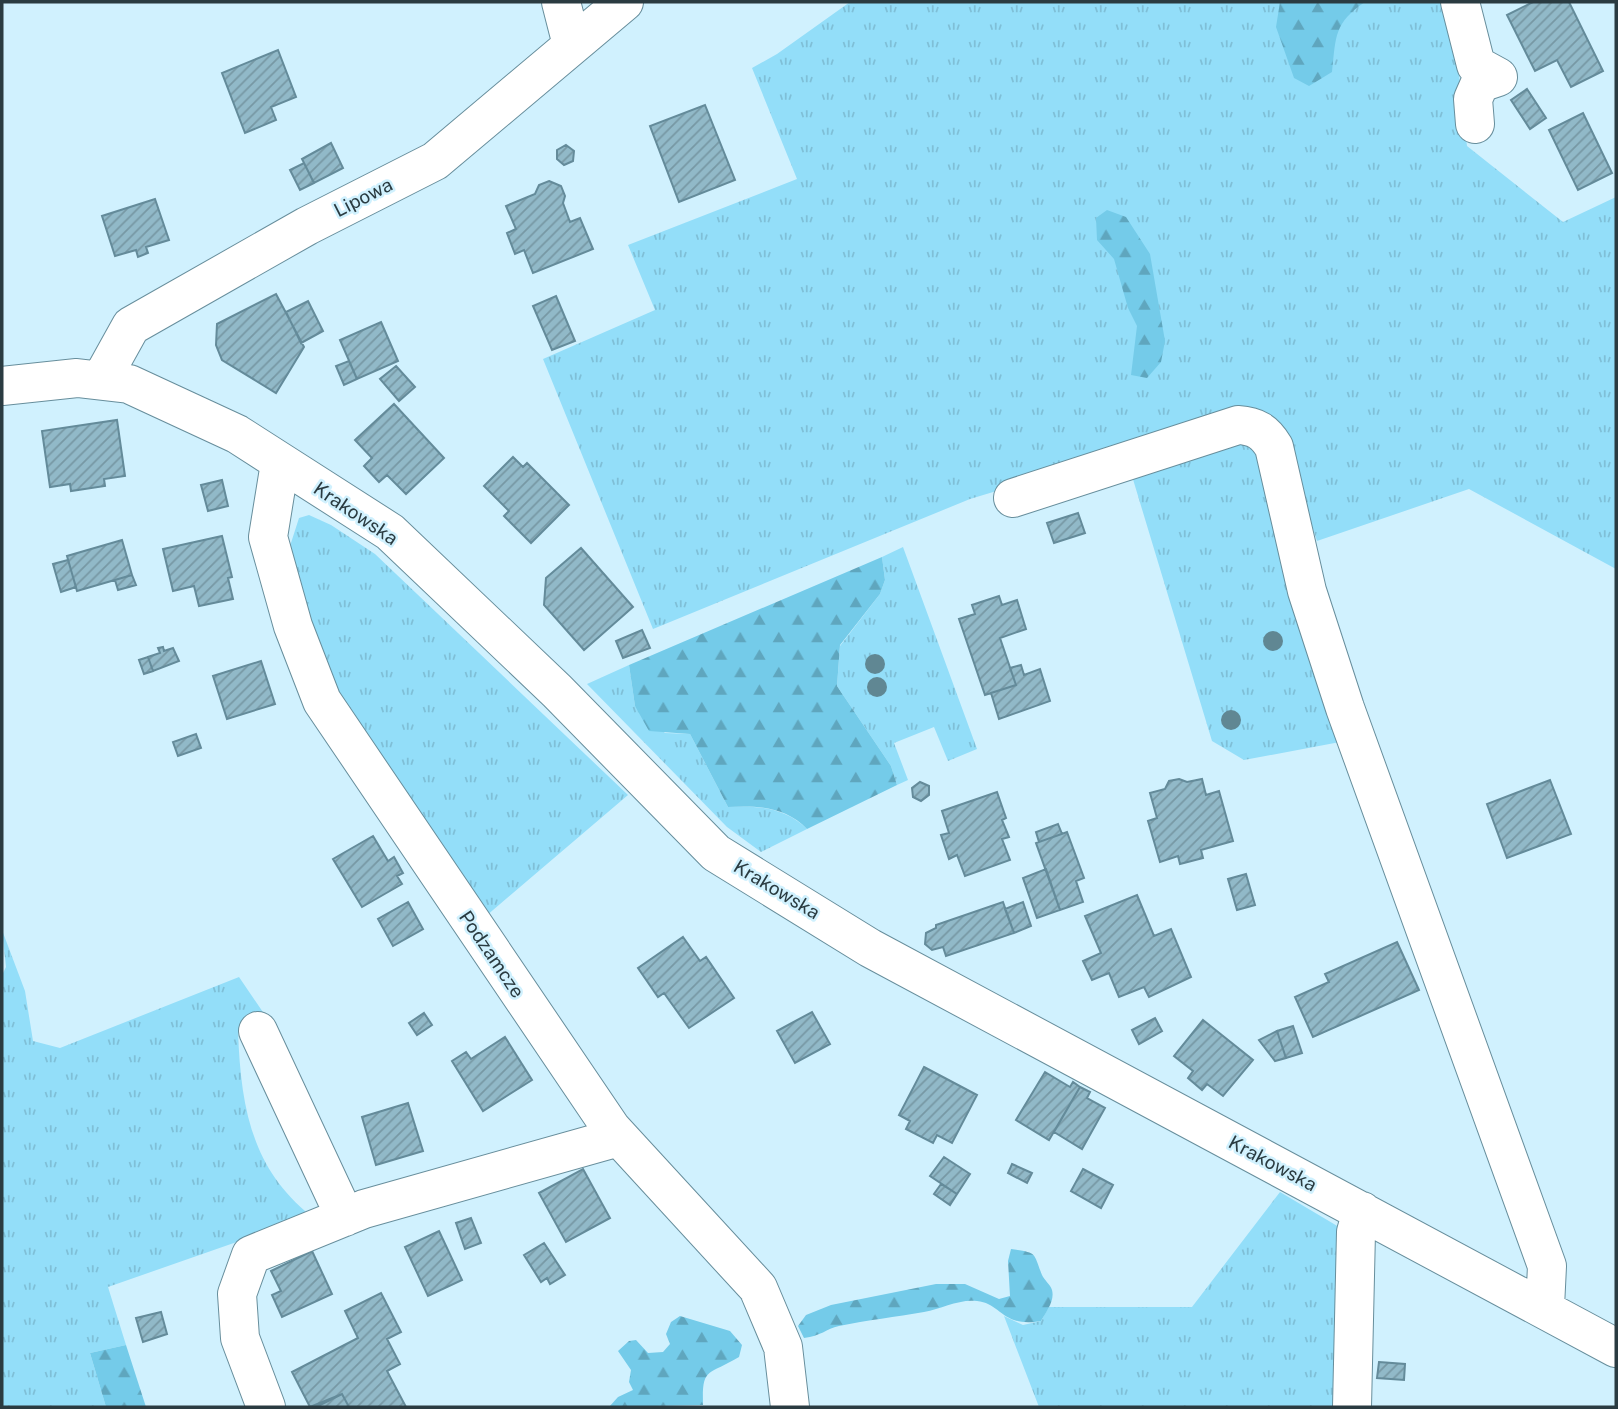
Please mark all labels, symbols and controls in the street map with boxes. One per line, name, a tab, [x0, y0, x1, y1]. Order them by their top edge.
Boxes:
street label: Lipowa	[330, 173, 396, 221]
street label: Krakowska	[310, 477, 402, 549]
street label: Krakowska	[730, 855, 824, 923]
street label: Podzamcze	[455, 906, 529, 1002]
street label: Krakowska	[1225, 1131, 1321, 1195]

